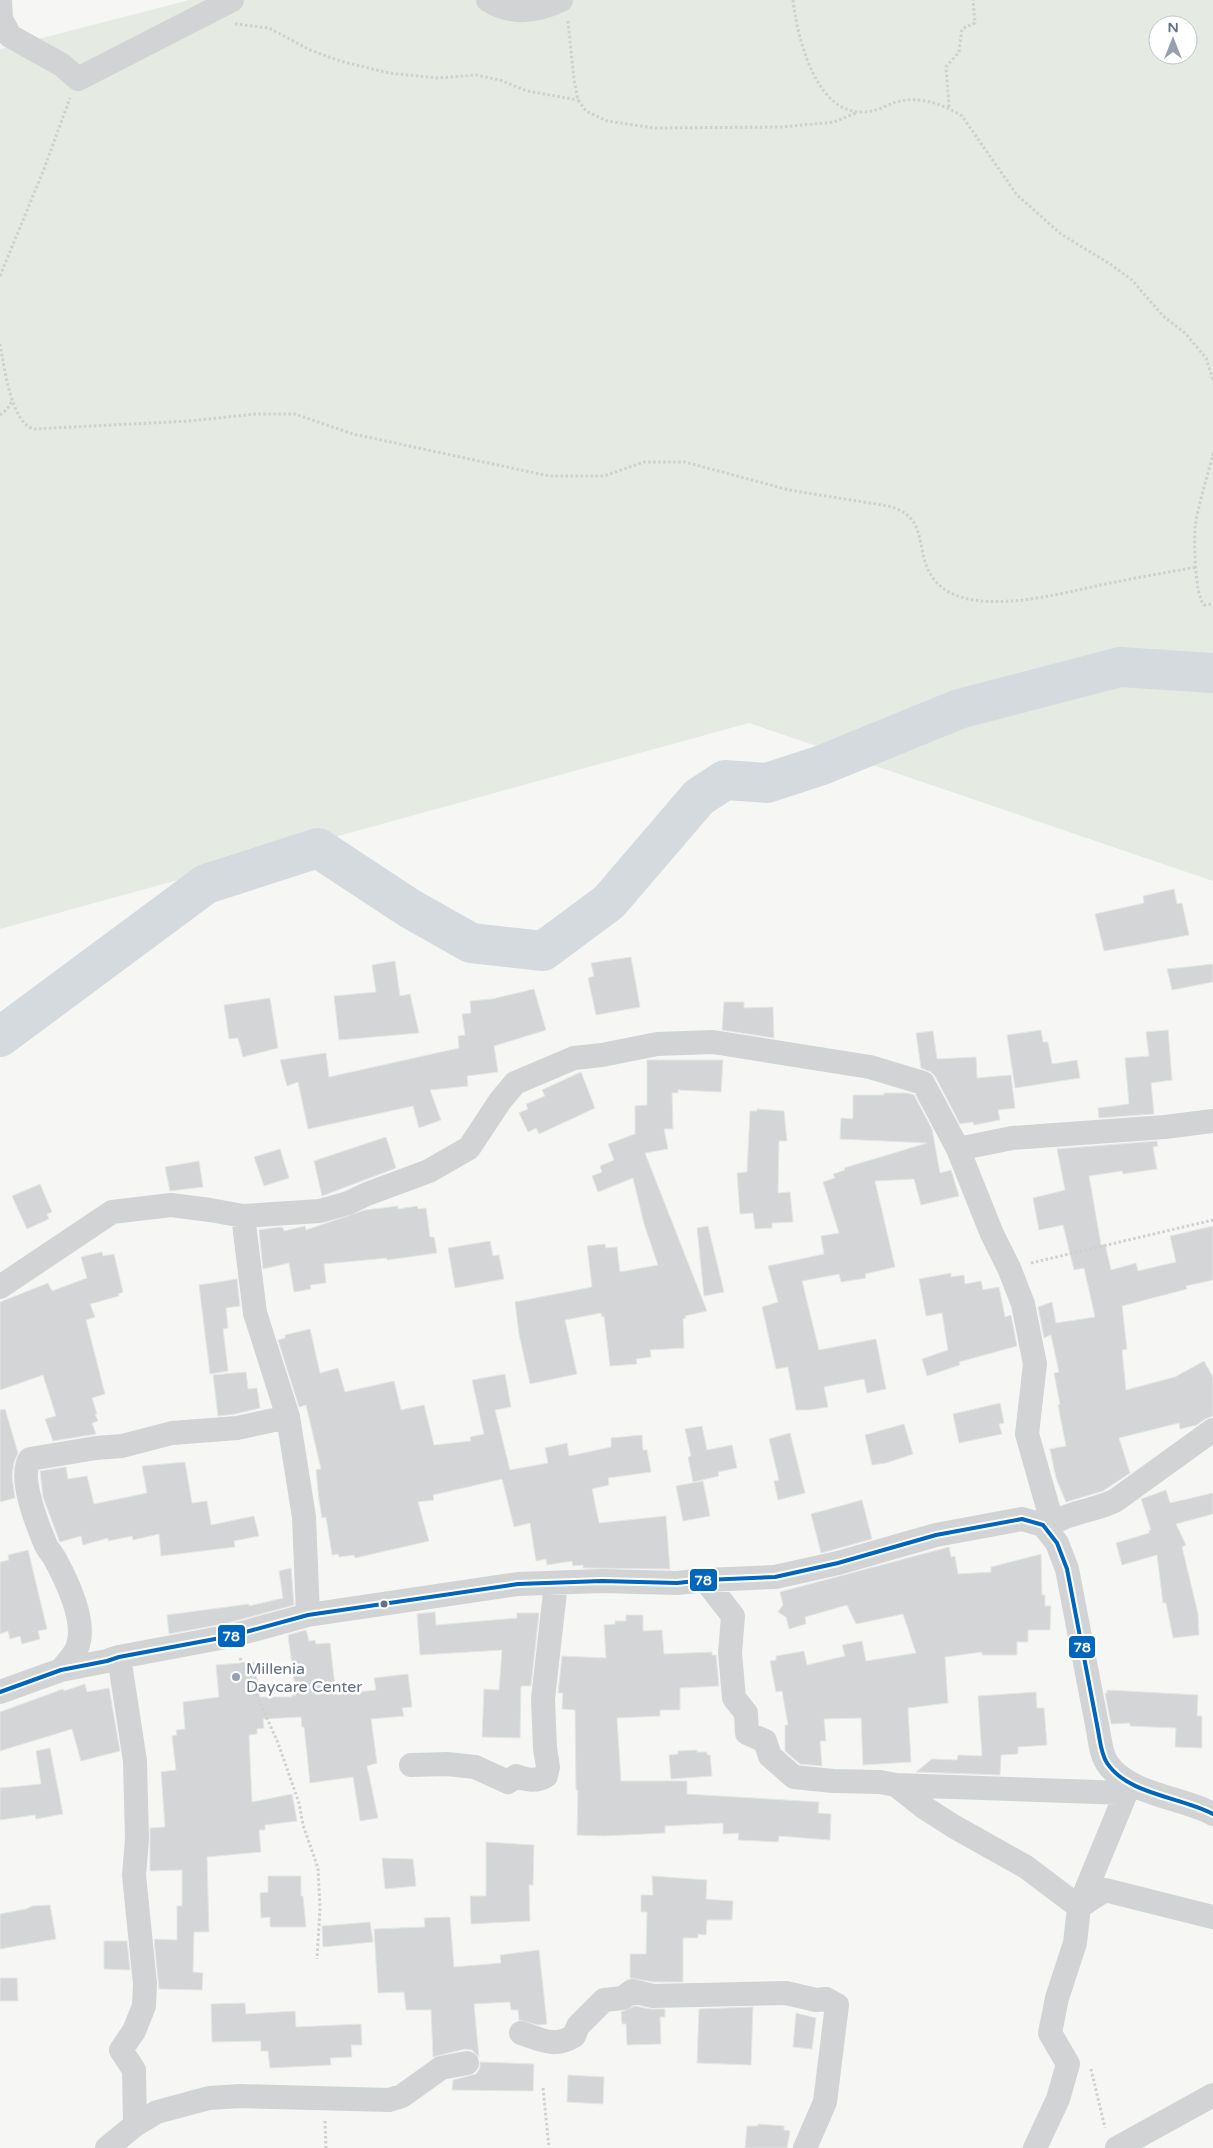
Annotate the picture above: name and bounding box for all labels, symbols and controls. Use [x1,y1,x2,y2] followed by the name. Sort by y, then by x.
[1148,15,1198,65] north arrow
[1167,19,1179,36] text: N
[689,1568,718,1592] line badge: 78
[694,1572,712,1589] text: 78
[379,1599,389,1609] unlabelled marker
[217,1624,246,1648] line badge: 78
[222,1628,240,1645] text: 78
[1068,1635,1096,1659] line badge: 78
[1073,1639,1091,1656] text: 78
[246,1659,363,1697] place label: Millenia Daycare Center
[230,1671,242,1683] marker: Millenia Daycare Center

